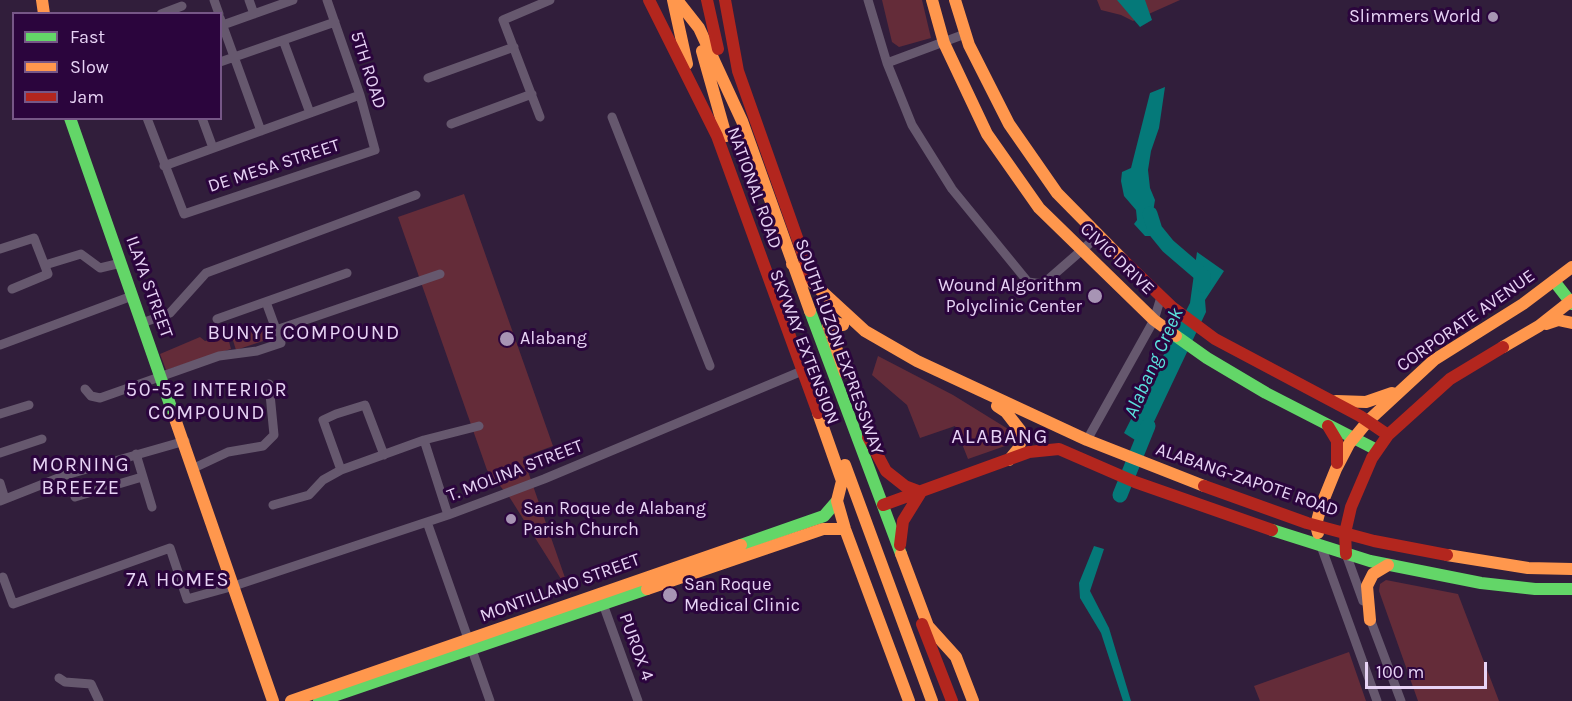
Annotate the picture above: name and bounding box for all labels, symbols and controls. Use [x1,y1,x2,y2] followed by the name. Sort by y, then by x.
[1349,6,1481,28] place label: Slimmers World
[1486,10,1500,24] marker: Slimmers World
[12,12,222,120] legend
[70,26,105,48] text: Fast
[345,28,391,112] street label: 5TH ROAD
[70,56,109,78] text: Slow
[70,86,104,108] text: Jam
[722,124,786,252] street label: NATIONAL ROAD
[205,135,343,197] street label: DE MESA STREET
[1075,218,1159,300] street label: CIVIC DRIVE
[121,233,177,341] street label: ILAYA STREET
[790,236,888,458] street label: SOUTH LUZON EXPRESSWAY
[1393,265,1539,377] street label: CORPORATE AVENUE
[764,266,844,428] street label: SKYWAY EXTENSION
[938,275,1082,318] place label: Wound Algorithm Polyclinic Center
[1086,287,1104,305] marker: Wound Algorithm Polyclinic Center
[1119,304,1189,422] water label: Alabang Creek
[207,321,401,345] district label: BUNYE COMPOUND
[520,328,587,350] place label: Alabang
[498,330,516,348] marker: Alabang
[126,378,288,425] district label: 50-52 INTERIOR COMPOUND
[951,424,1049,450] district label: ALABANG
[444,435,586,507] street label: T. MOLINA STREET
[1153,439,1341,521] street label: ALABANG-ZAPOTE ROAD
[32,453,130,500] district label: MORNING BREEZE
[523,498,706,540] place label: San Roque de Alabang Parish Church
[504,512,518,526] marker: San Roque de Alabang Parish Church
[477,549,643,627] street label: MONTILLANO STREET
[126,568,230,592] district label: 7A HOMES
[684,574,800,616] place label: San Roque Medical Clinic
[661,586,679,604] marker: San Roque Medical Clinic
[614,610,658,684] street label: PUROX 4
[1368,650,1490,688] scale bar
[1376,661,1424,683] text: 100 m

